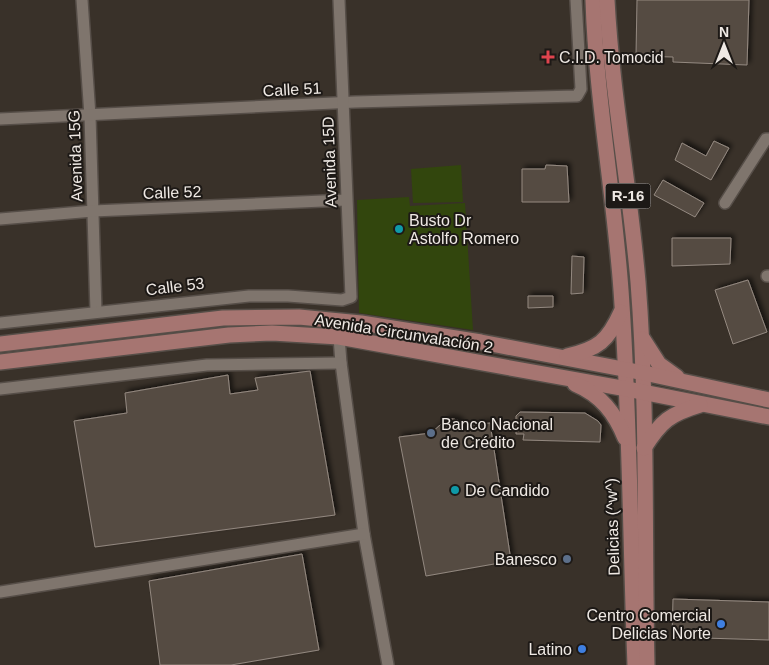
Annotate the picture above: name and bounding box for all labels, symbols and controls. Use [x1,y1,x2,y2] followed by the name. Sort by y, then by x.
[699,20,749,70] north arrow
[719,24,729,40] text: N
[559,49,664,66] place label: C.I.D. Tomocid
[541,50,555,64] marker: C.I.D. Tomocid
[262,79,322,100] street label: Calle 51
[65,110,86,202] street label: Avenida 15G
[319,116,340,208] street label: Avenida 15D
[142,183,202,202] street label: Calle 52
[606,184,650,208] road number: R-16
[409,212,519,247] place label: Busto Dr Astolfo Romero
[393,223,405,235] marker: Busto Dr Astolfo Romero
[145,274,205,299] street label: Calle 53
[314,311,494,356] street label: Avenida Circunvalación 2
[441,416,553,451] place label: Banco Nacional de Crédito
[425,427,437,439] marker: Banco Nacional de Crédito
[602,478,623,576] street label: Delicias (^w^)
[465,482,550,499] place label: De Candido
[449,484,461,496] marker: De Candido
[495,551,557,568] place label: Banesco
[561,553,573,565] marker: Banesco
[587,607,711,642] place label: Centro Comercial Delicias Norte
[715,618,727,630] marker: Centro Comercial Delicias Norte
[528,641,572,658] place label: Latino
[576,643,588,655] marker: Latino

